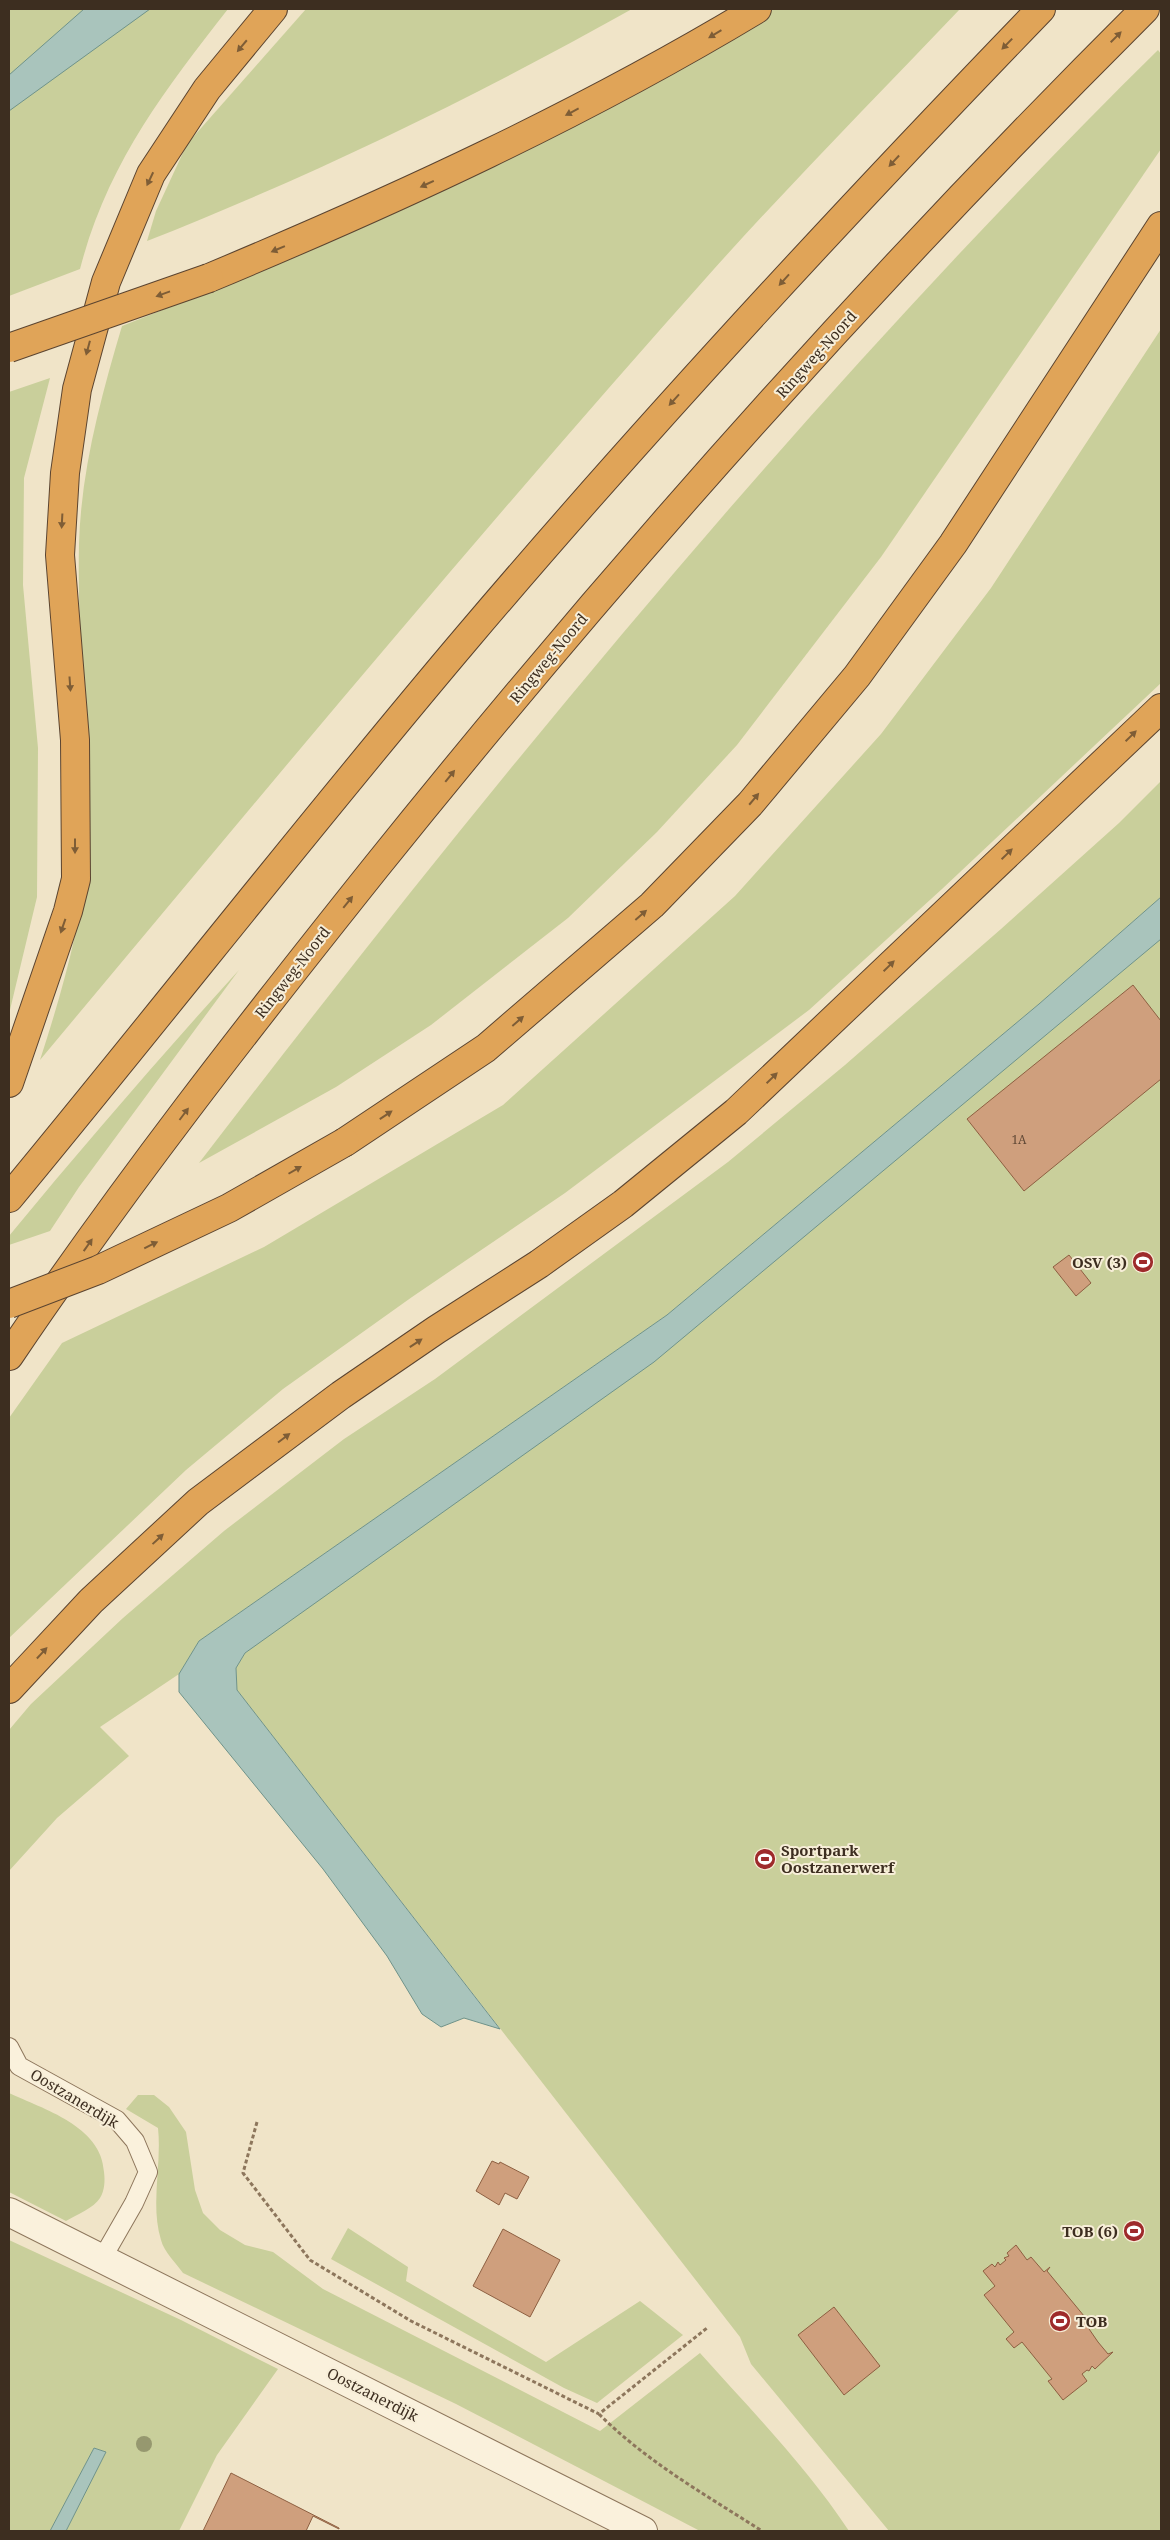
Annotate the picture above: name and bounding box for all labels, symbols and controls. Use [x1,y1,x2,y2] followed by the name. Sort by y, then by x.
[708,29,721,38] one-way arrow
[1110,32,1122,44] one-way arrow
[1001,38,1013,50] one-way arrow
[237,40,248,52] one-way arrow
[565,108,580,116] one-way arrow
[888,155,900,167] one-way arrow
[145,172,153,186] one-way arrow
[420,180,434,188] one-way arrow
[270,245,285,253] one-way arrow
[778,274,790,286] one-way arrow
[155,290,170,298] one-way arrow
[771,306,861,402] street label: Ringweg-Noord
[84,341,92,356] one-way arrow
[668,394,680,406] one-way arrow
[58,514,66,530] one-way arrow
[505,609,591,707] street label: Ringweg-Noord
[66,676,74,692] one-way arrow
[1125,730,1137,742] one-way arrow
[444,769,455,782] one-way arrow
[749,792,760,805] one-way arrow
[72,838,80,854] one-way arrow
[1001,848,1013,860] one-way arrow
[342,896,353,909] one-way arrow
[634,909,647,920] one-way arrow
[59,919,66,934] one-way arrow
[250,922,334,1022] street label: Ringweg-Noord
[883,961,895,973] one-way arrow
[511,1015,523,1027] one-way arrow
[765,1073,777,1085] one-way arrow
[179,1107,189,1121] one-way arrow
[379,1110,392,1120] one-way arrow
[1011,1131,1027,1148] house number: 1A
[288,1166,302,1175] one-way arrow
[83,1238,93,1252] one-way arrow
[144,1241,158,1249] one-way arrow
[1131,1250,1155,1274] sports icon: OSV (3)
[1072,1252,1127,1272] place label: OSV (3)
[410,1338,423,1348] one-way arrow
[277,1432,290,1443] one-way arrow
[151,1533,163,1545] one-way arrow
[36,1648,48,1660] one-way arrow
[781,1840,896,1877] place label: Sportpark Oostzanerwerf
[753,1847,777,1871] sports icon: Sportpark Oostzanerwerf
[27,2064,123,2132] street label: Oostzanerdijk
[1122,2219,1146,2243] sports icon: TOB (6)
[1062,2221,1118,2241] place label: TOB (6)
[1048,2309,1072,2333] sports icon: TOB
[1076,2311,1107,2331] place label: TOB
[324,2362,422,2426] street label: Oostzanerdijk

